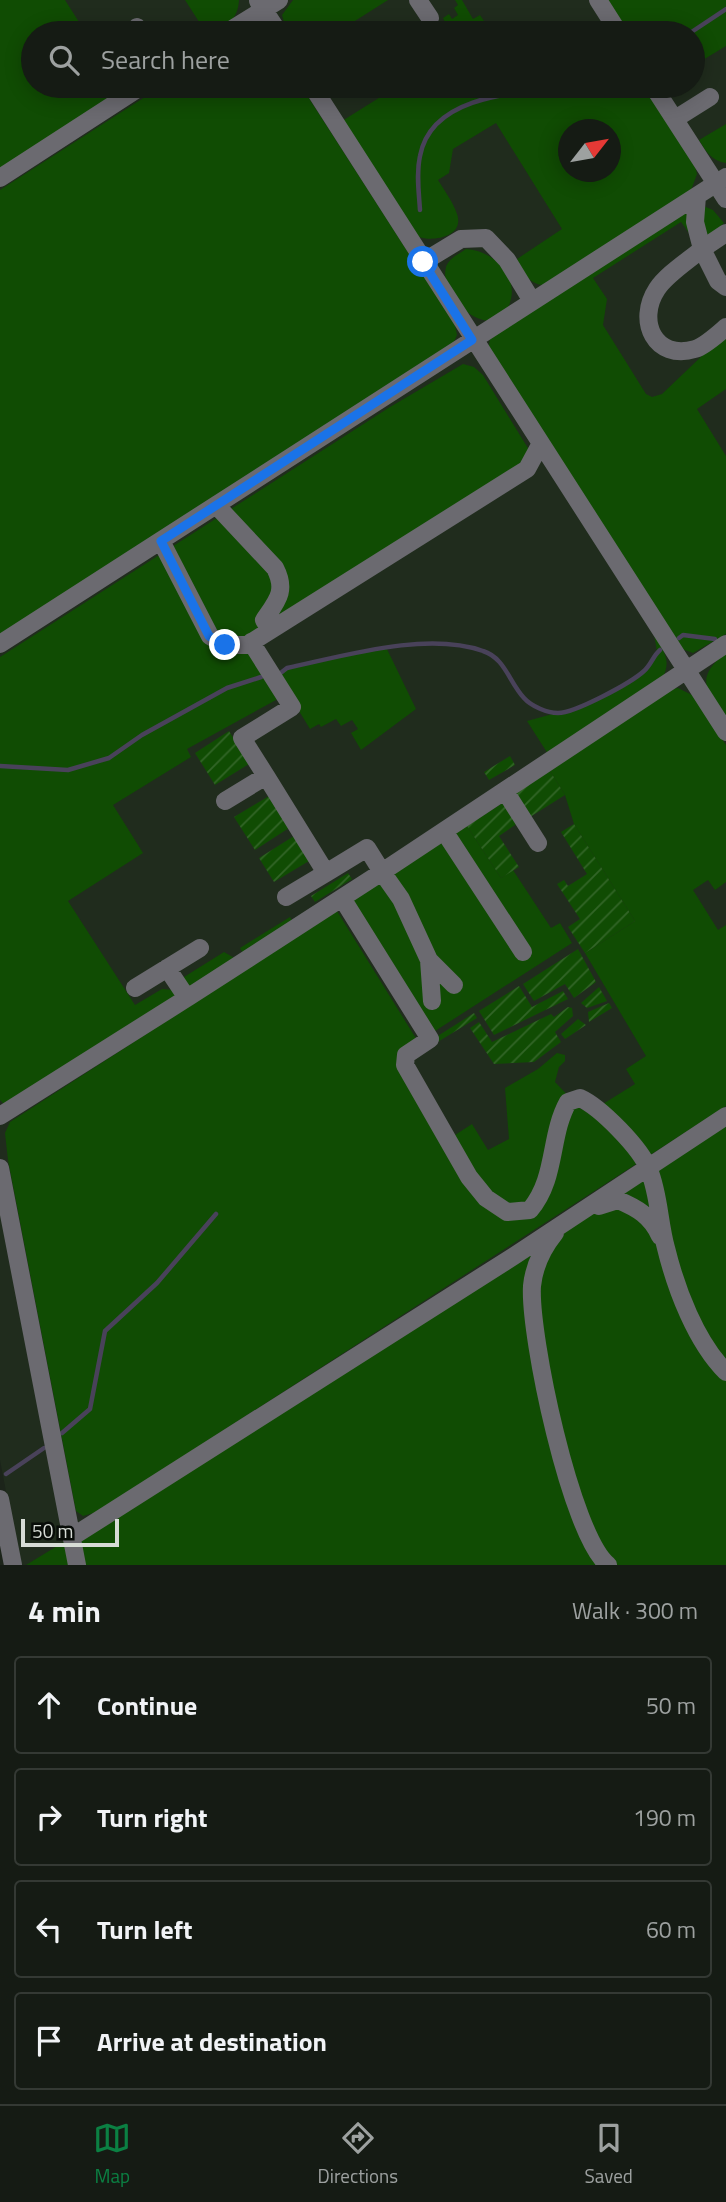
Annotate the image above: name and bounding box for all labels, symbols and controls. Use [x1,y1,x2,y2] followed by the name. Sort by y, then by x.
[21,21,705,98] search box
[101,40,230,79] text: Search here
[45,41,83,79] icon: search
[558,119,621,182] north arrow
[407,246,438,277] route start
[209,629,240,660] route end
[21,1516,119,1548] scale bar
[32,1516,73,1545] text: 50 m
[28,1588,101,1634] text: 4 min
[572,1593,698,1628] text: Walk · 300 m
[30,1686,68,1724] icon: ahead
[97,1686,197,1725] text: Continue
[646,1688,696,1723] text: 50 m
[30,1798,68,1836] icon: right
[97,1798,208,1837] text: Turn right
[633,1800,696,1835] text: 190 m
[30,1910,68,1948] icon: left
[97,1910,192,1949] text: Turn left
[646,1912,696,1947] text: 60 m
[30,2022,68,2060] icon: arrive
[97,2022,327,2061] text: Arrive at destination
[93,2119,131,2190] tab: Map
[318,2119,398,2190] tab: Directions
[584,2119,633,2190] tab: Saved

